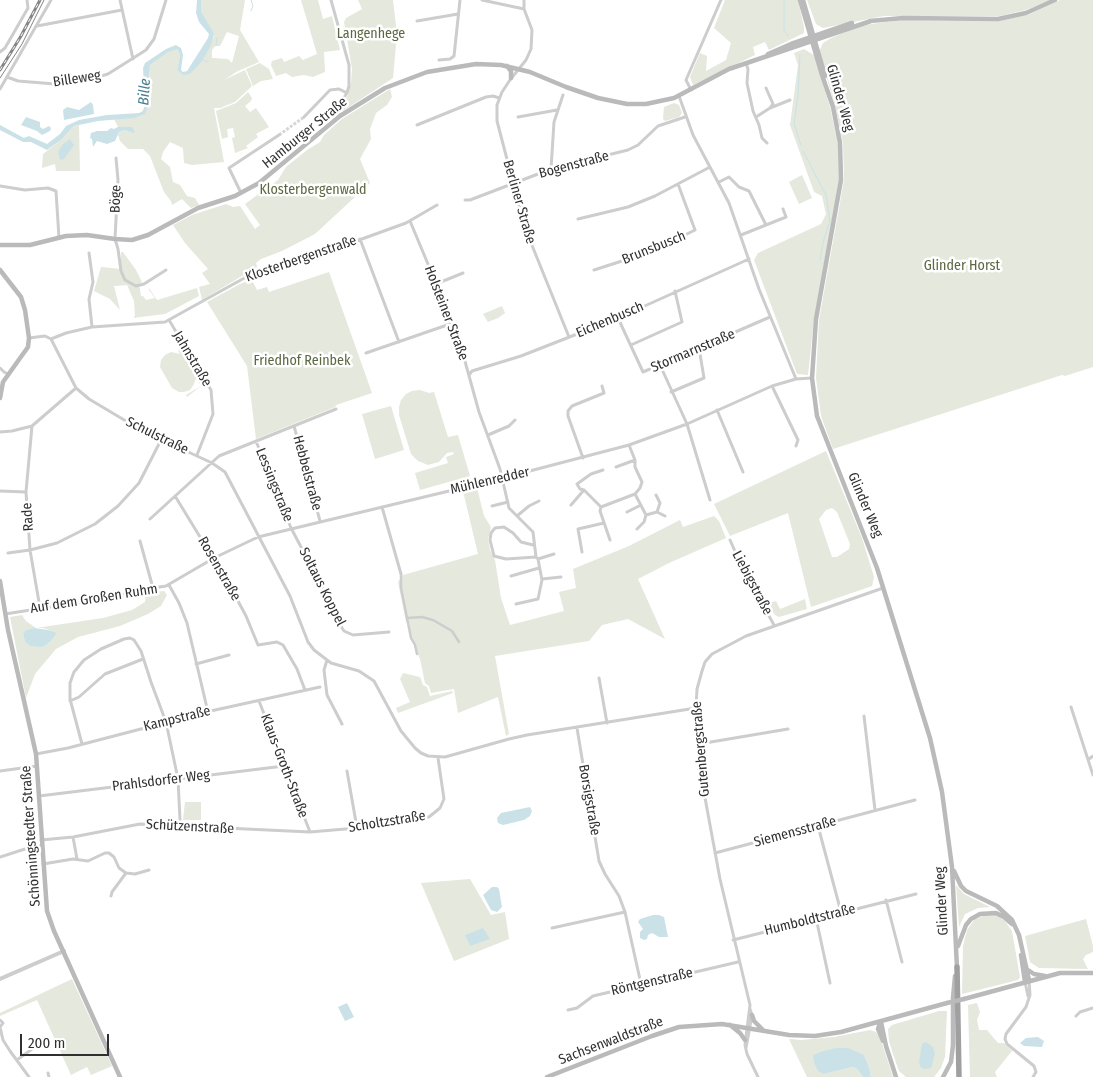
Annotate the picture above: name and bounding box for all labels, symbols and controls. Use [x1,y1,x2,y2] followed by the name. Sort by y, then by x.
[337,26,405,42] park label: Langenhege
[822,62,858,134] street label: Glinder Weg
[52,67,102,91] street label: Billeweg
[135,78,155,106] water label: Bille
[259,94,351,172] street label: Hamburger Straße
[537,148,611,182] street label: Bogenstraße
[499,158,539,246] street label: Berliner Straße
[259,182,367,198] park label: Klosterbergenwald
[107,185,125,213] street label: Böge
[620,228,688,268] street label: Brunsbusch
[243,232,359,286] street label: Klosterbergenstraße
[924,258,1000,274] park label: Glinder Horst
[420,263,472,363] street label: Holsteiner Straße
[574,298,646,342] street label: Eichenbusch
[648,326,738,376] street label: Stormarnstraße
[169,328,215,390] street label: Jahnstraße
[254,353,350,369] park label: Friedhof Reinbek
[123,414,191,458] street label: Schulstraße
[289,434,325,512] street label: Hebbelstraße
[252,446,296,524] street label: Lessingstraße
[449,464,531,498] street label: Mühlenredder
[844,470,886,540] street label: Glinder Weg
[19,502,37,532] street label: Rade
[194,534,244,604] street label: Rosenstraße
[295,545,349,629] street label: Soltaus Koppel
[728,548,776,618] street label: Liebigstraße
[29,581,159,617] street label: Auf dem Großen Ruhm
[688,701,714,797] street label: Gutenbergstraße
[142,703,212,735] street label: Kampstraße
[256,712,312,820] street label: Klaus-Groth-Straße
[574,763,604,837] street label: Borsigstraße
[18,765,44,907] street label: Schönningstedter Straße
[111,767,211,795] street label: Prahlsdorfer Weg
[347,808,427,836] street label: Scholtzstraße
[752,813,838,851] street label: Siemensstraße
[146,816,234,838] street label: Schützenstraße
[932,866,952,936] street label: Glinder Weg
[763,901,857,939] street label: Humboldtstraße
[609,964,695,1000] street label: Röntgenstraße
[556,1013,666,1069] street label: Sachsenwaldstraße
[22,1024,111,1056] scale bar
[28,1034,65,1052] text: 200 m

